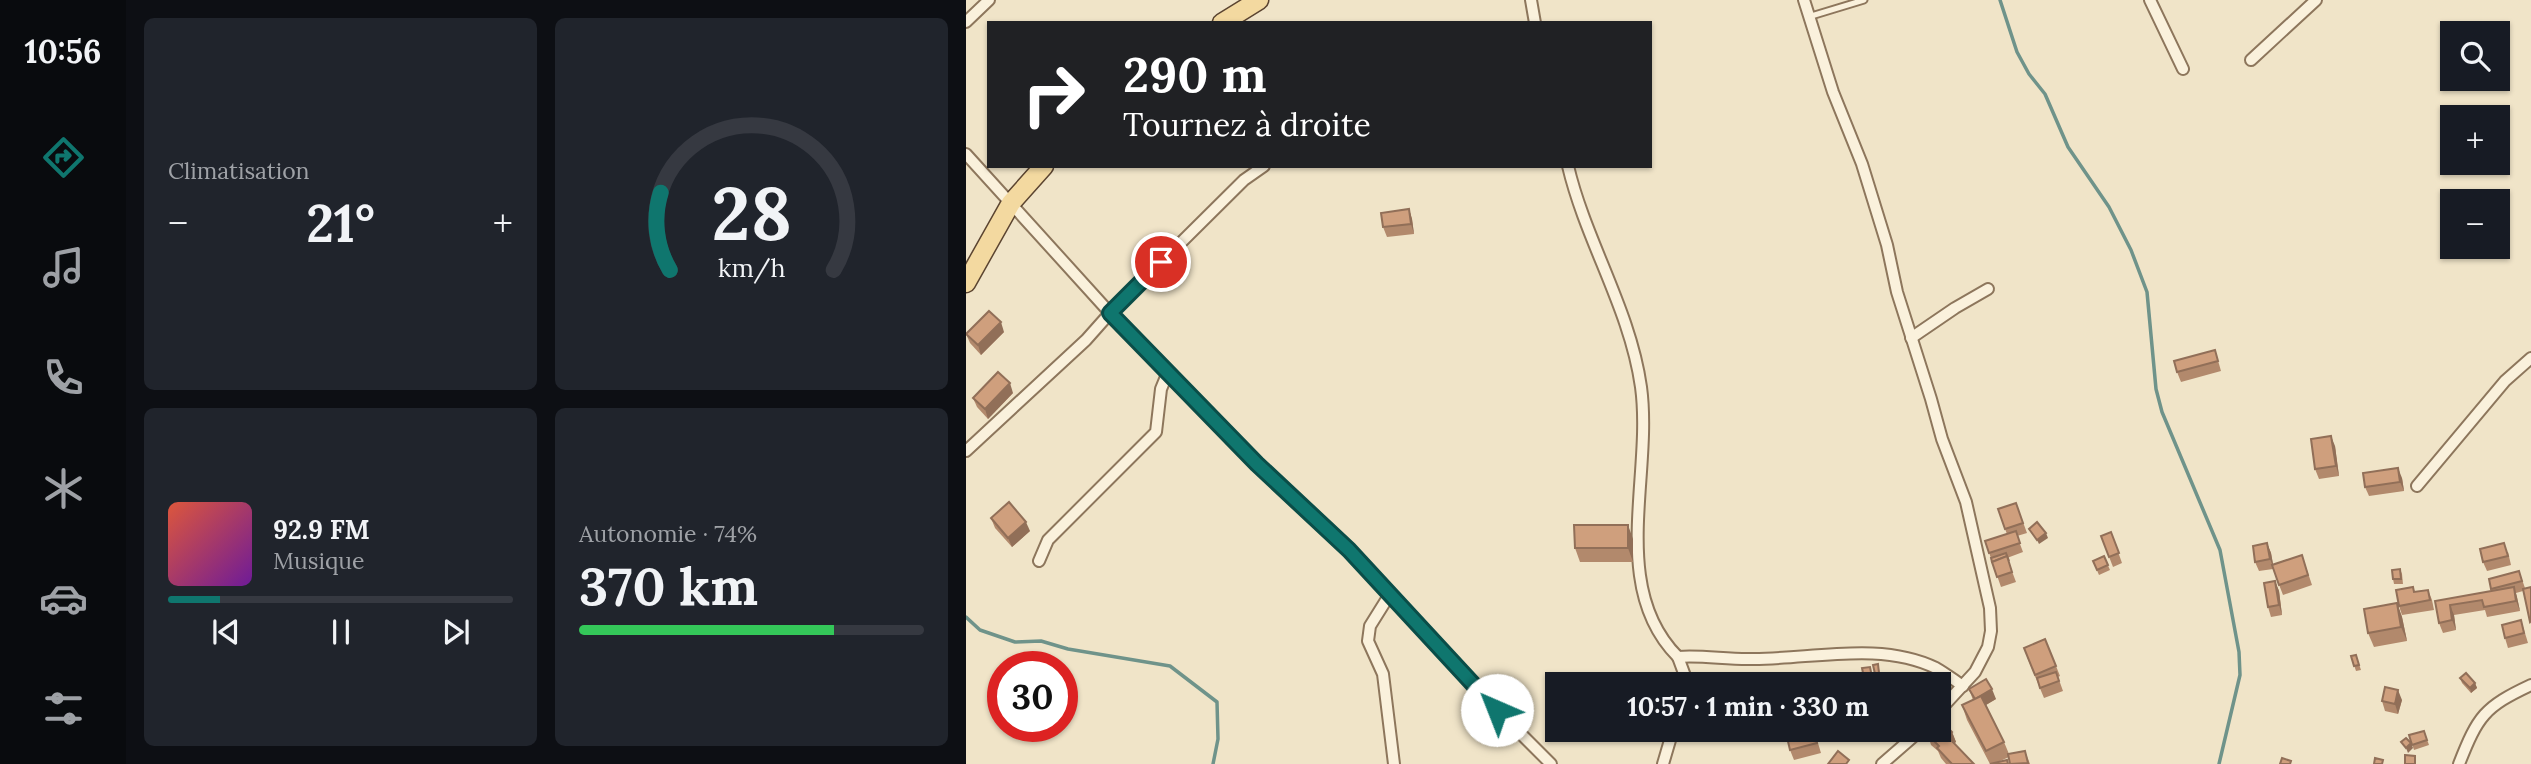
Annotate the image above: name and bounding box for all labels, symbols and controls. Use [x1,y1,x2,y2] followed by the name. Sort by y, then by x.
[2440,21,2510,259] map controls
[2440,21,2510,91] button: search
[24,31,102,72] text: 10:56
[1123,43,1266,105] text: 290 m
[1008,49,1099,140] icon: right
[1123,104,1371,145] text: Tournez à droite
[2440,105,2510,175] button: +
[39,133,88,182] icon: directions
[168,156,310,185] text: Climatisation
[711,167,792,260] text: 28
[2440,189,2510,259] button: −
[306,190,375,256] text: 21°
[168,199,188,247] text: −
[493,199,513,247] text: +
[1131,232,1191,292] pin
[39,243,88,292] icon: music
[1142,243,1180,281] icon: arrive
[718,252,785,284] text: km/h
[39,353,88,402] icon: phone
[39,464,88,513] icon: climate
[273,513,370,546] text: 92.9 FM
[579,519,757,548] text: Autonomie · 74%
[273,546,364,575] text: Musique
[579,553,758,619] text: 370 km
[39,574,88,623] icon: car
[207,613,245,651] icon: previous
[322,613,360,651] icon: pause
[437,613,475,651] icon: next
[987,651,1078,742] speed limit sign: 30
[1460,673,1534,747] position arrow
[39,684,88,733] icon: filters
[1627,690,1869,723] text: 10:57 · 1 min · 330 m

